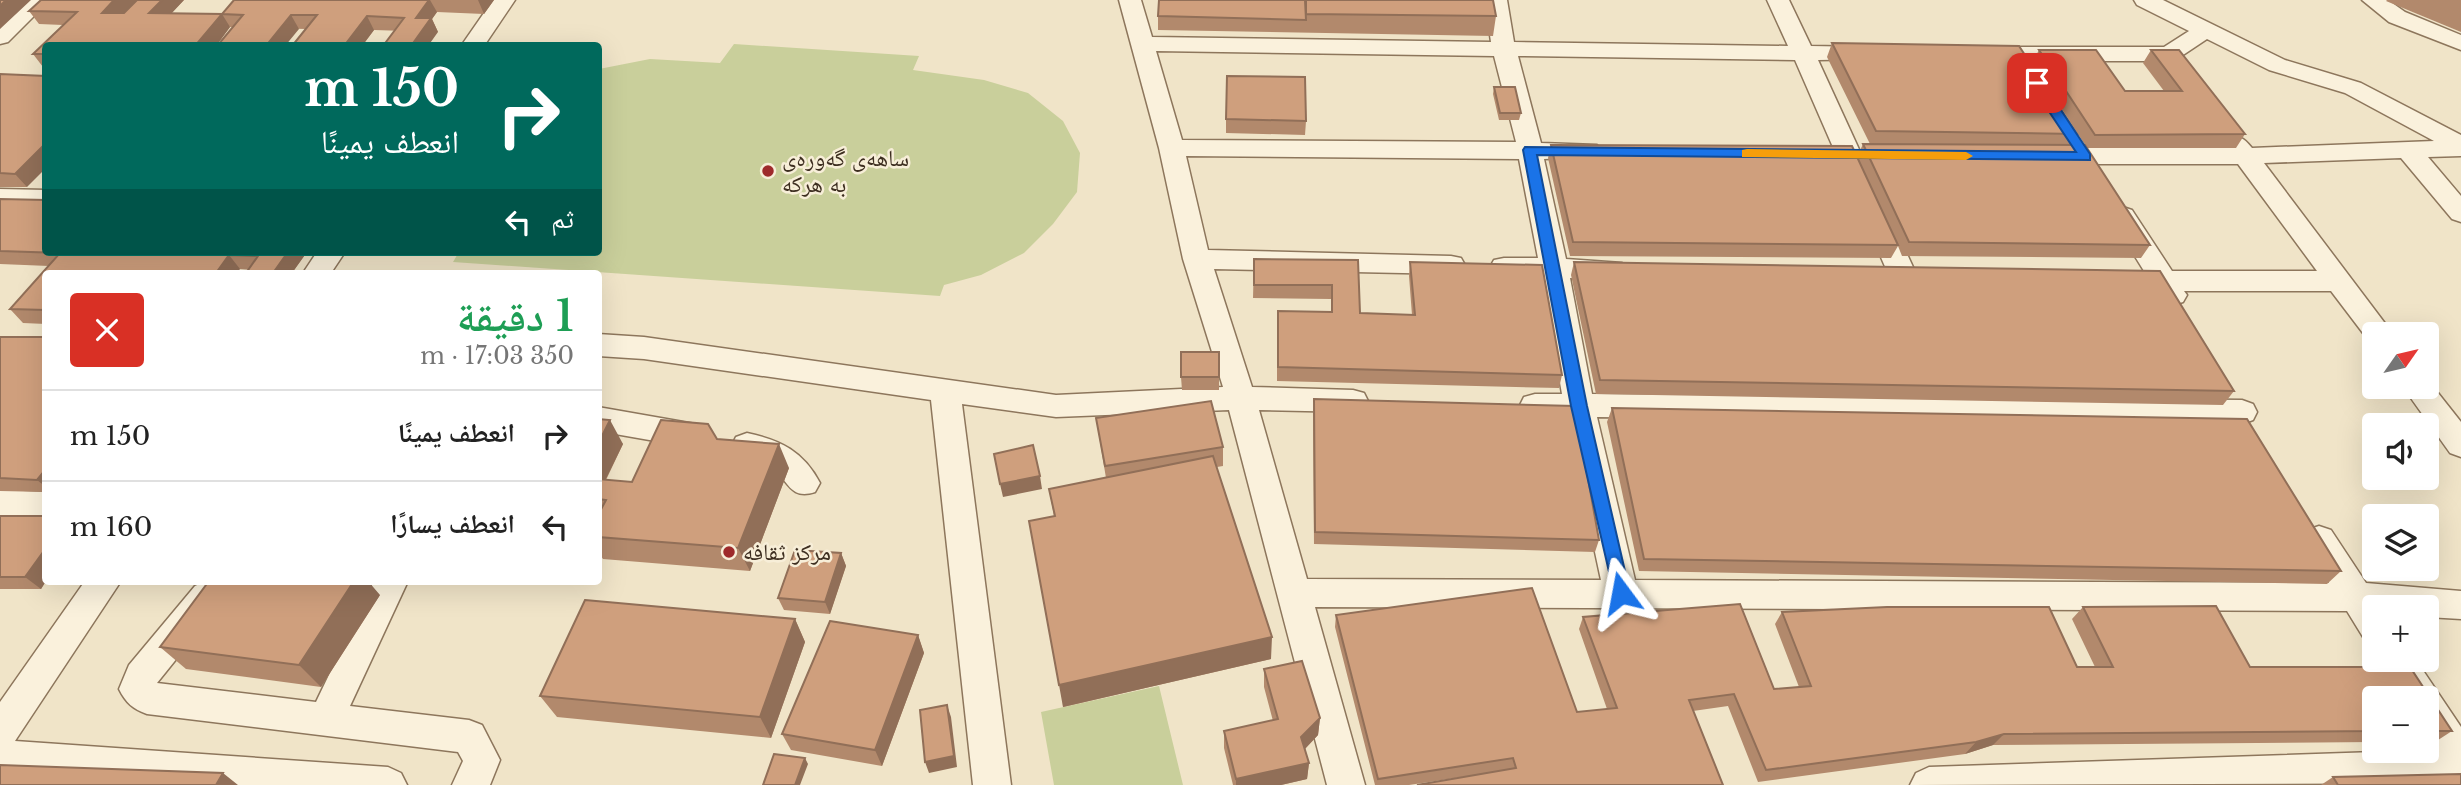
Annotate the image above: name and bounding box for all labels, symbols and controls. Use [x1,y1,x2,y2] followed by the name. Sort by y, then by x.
[2007,53,2067,113] pin
[304,58,459,119] text: 150 m
[2018,64,2056,102] icon: arrive
[483,70,574,161] icon: right
[321,122,459,162] text: انعطف يمينًا
[782,144,909,198] place label: ساهه‌ی گه‌وره‌ی به هركه‌
[760,163,776,179] marker: ساهه‌ی گه‌وره‌ی به هركه‌
[499,203,537,241] icon: left
[551,203,574,235] text: ثم
[457,290,574,342] text: 1 دقيقة
[70,293,144,367] button: close
[2362,322,2440,399] north arrow
[2362,322,2439,763] map controls
[420,342,574,370] text: 350 m · 17:03
[2362,413,2439,490] button: sound
[398,417,515,449] text: انعطف يمينًا
[536,417,574,455] icon: right
[70,420,150,452] text: 150 m
[2362,504,2439,581] button: layers
[390,508,515,540] text: انعطف يسارًا
[536,508,574,546] icon: left
[70,511,152,543] text: 160 m
[743,538,831,566] place label: مرکز ثقافە
[721,544,737,560] marker: مرکز ثقافە
[1584,556,1658,630] position arrow
[2362,595,2439,672] button: +
[2362,686,2439,763] button: −

